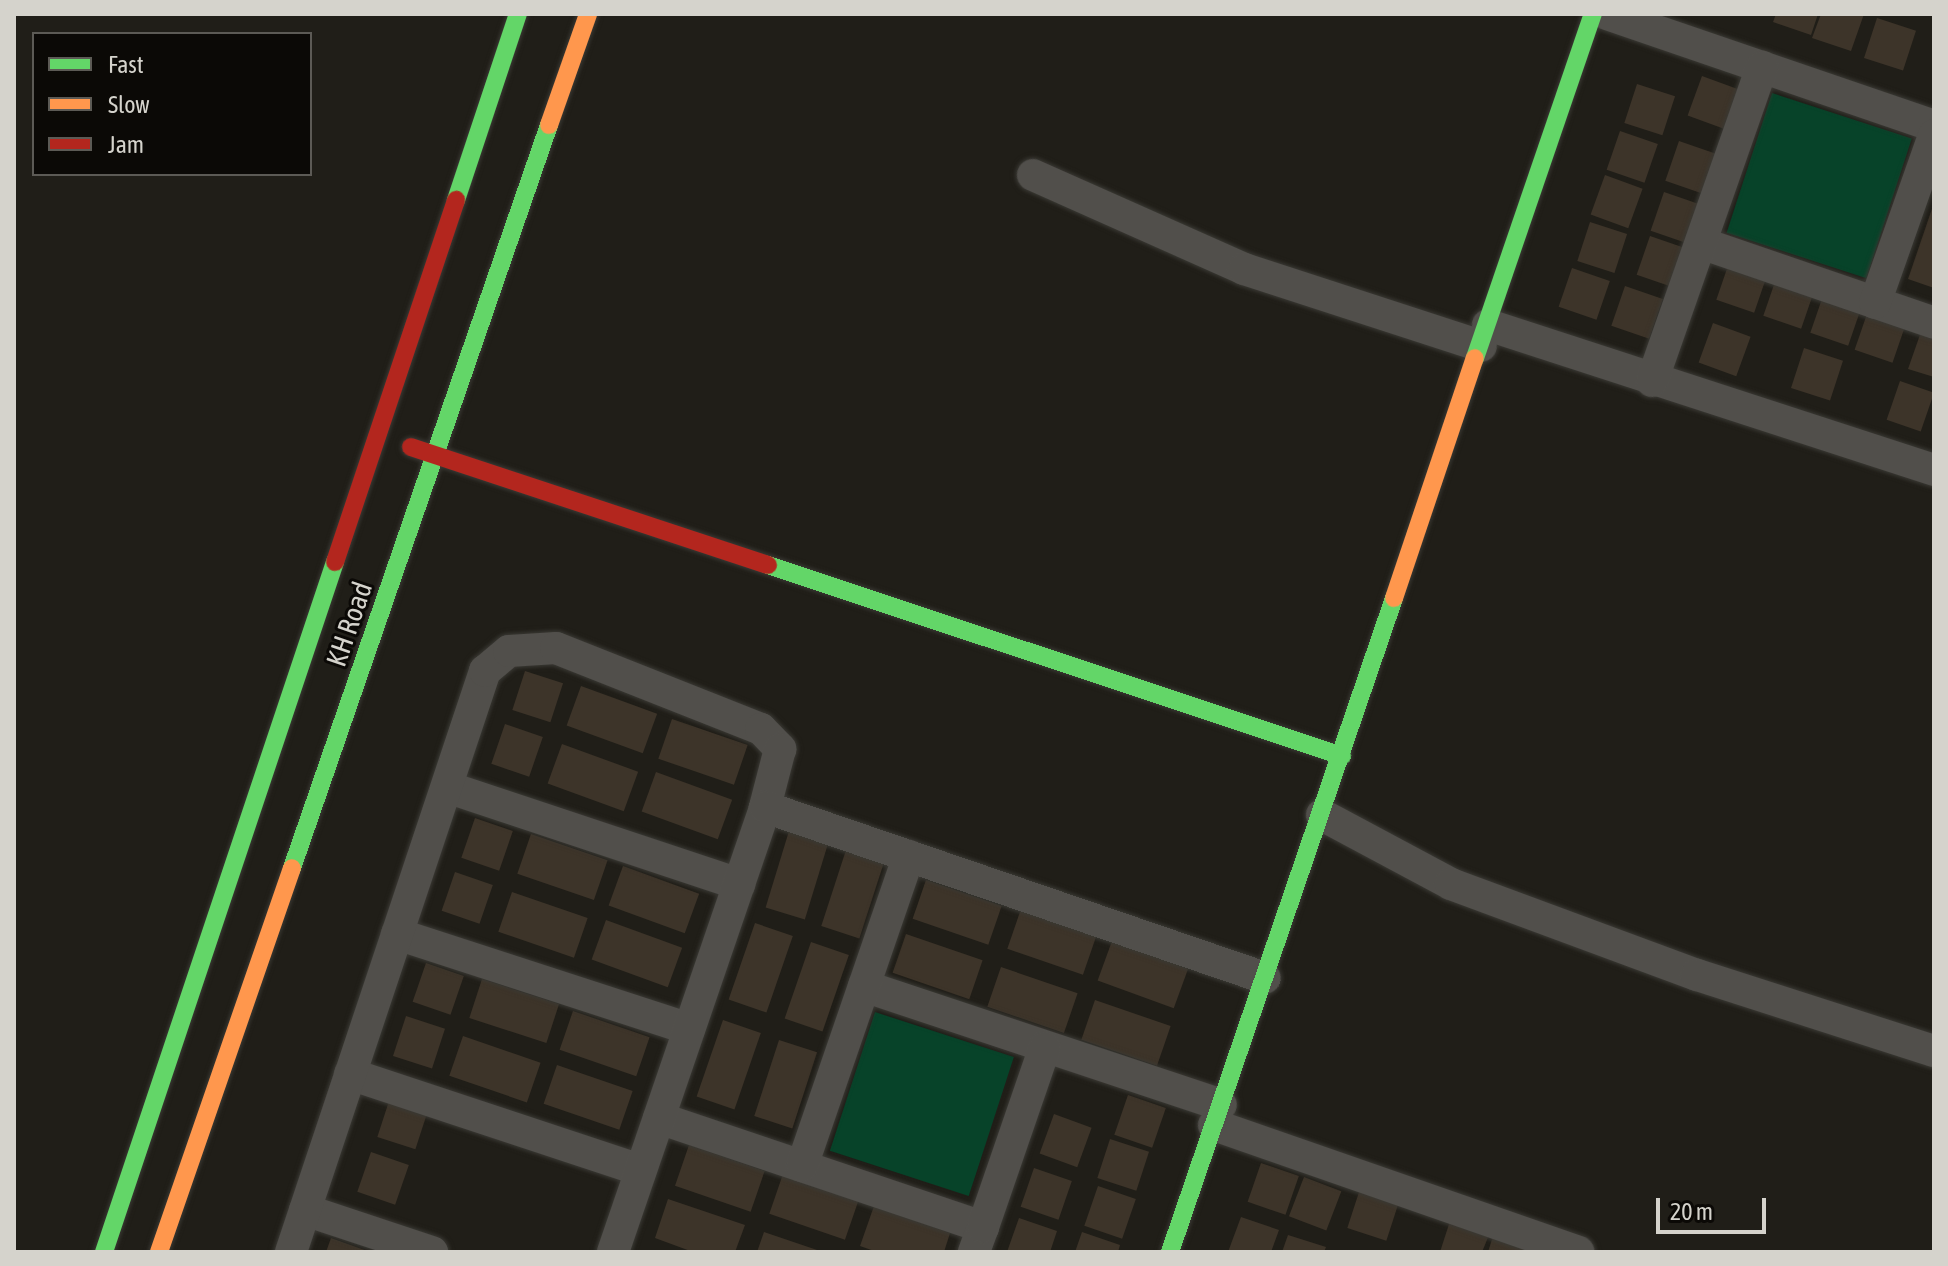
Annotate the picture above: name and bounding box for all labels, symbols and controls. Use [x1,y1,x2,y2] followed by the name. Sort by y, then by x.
[32,32,312,176] legend
[108,51,144,78] text: Fast
[108,91,150,118] text: Slow
[108,131,144,158] text: Jam
[319,577,379,671] street label: KH Road
[1660,1182,1770,1232] scale bar
[1670,1198,1713,1225] text: 20 m

